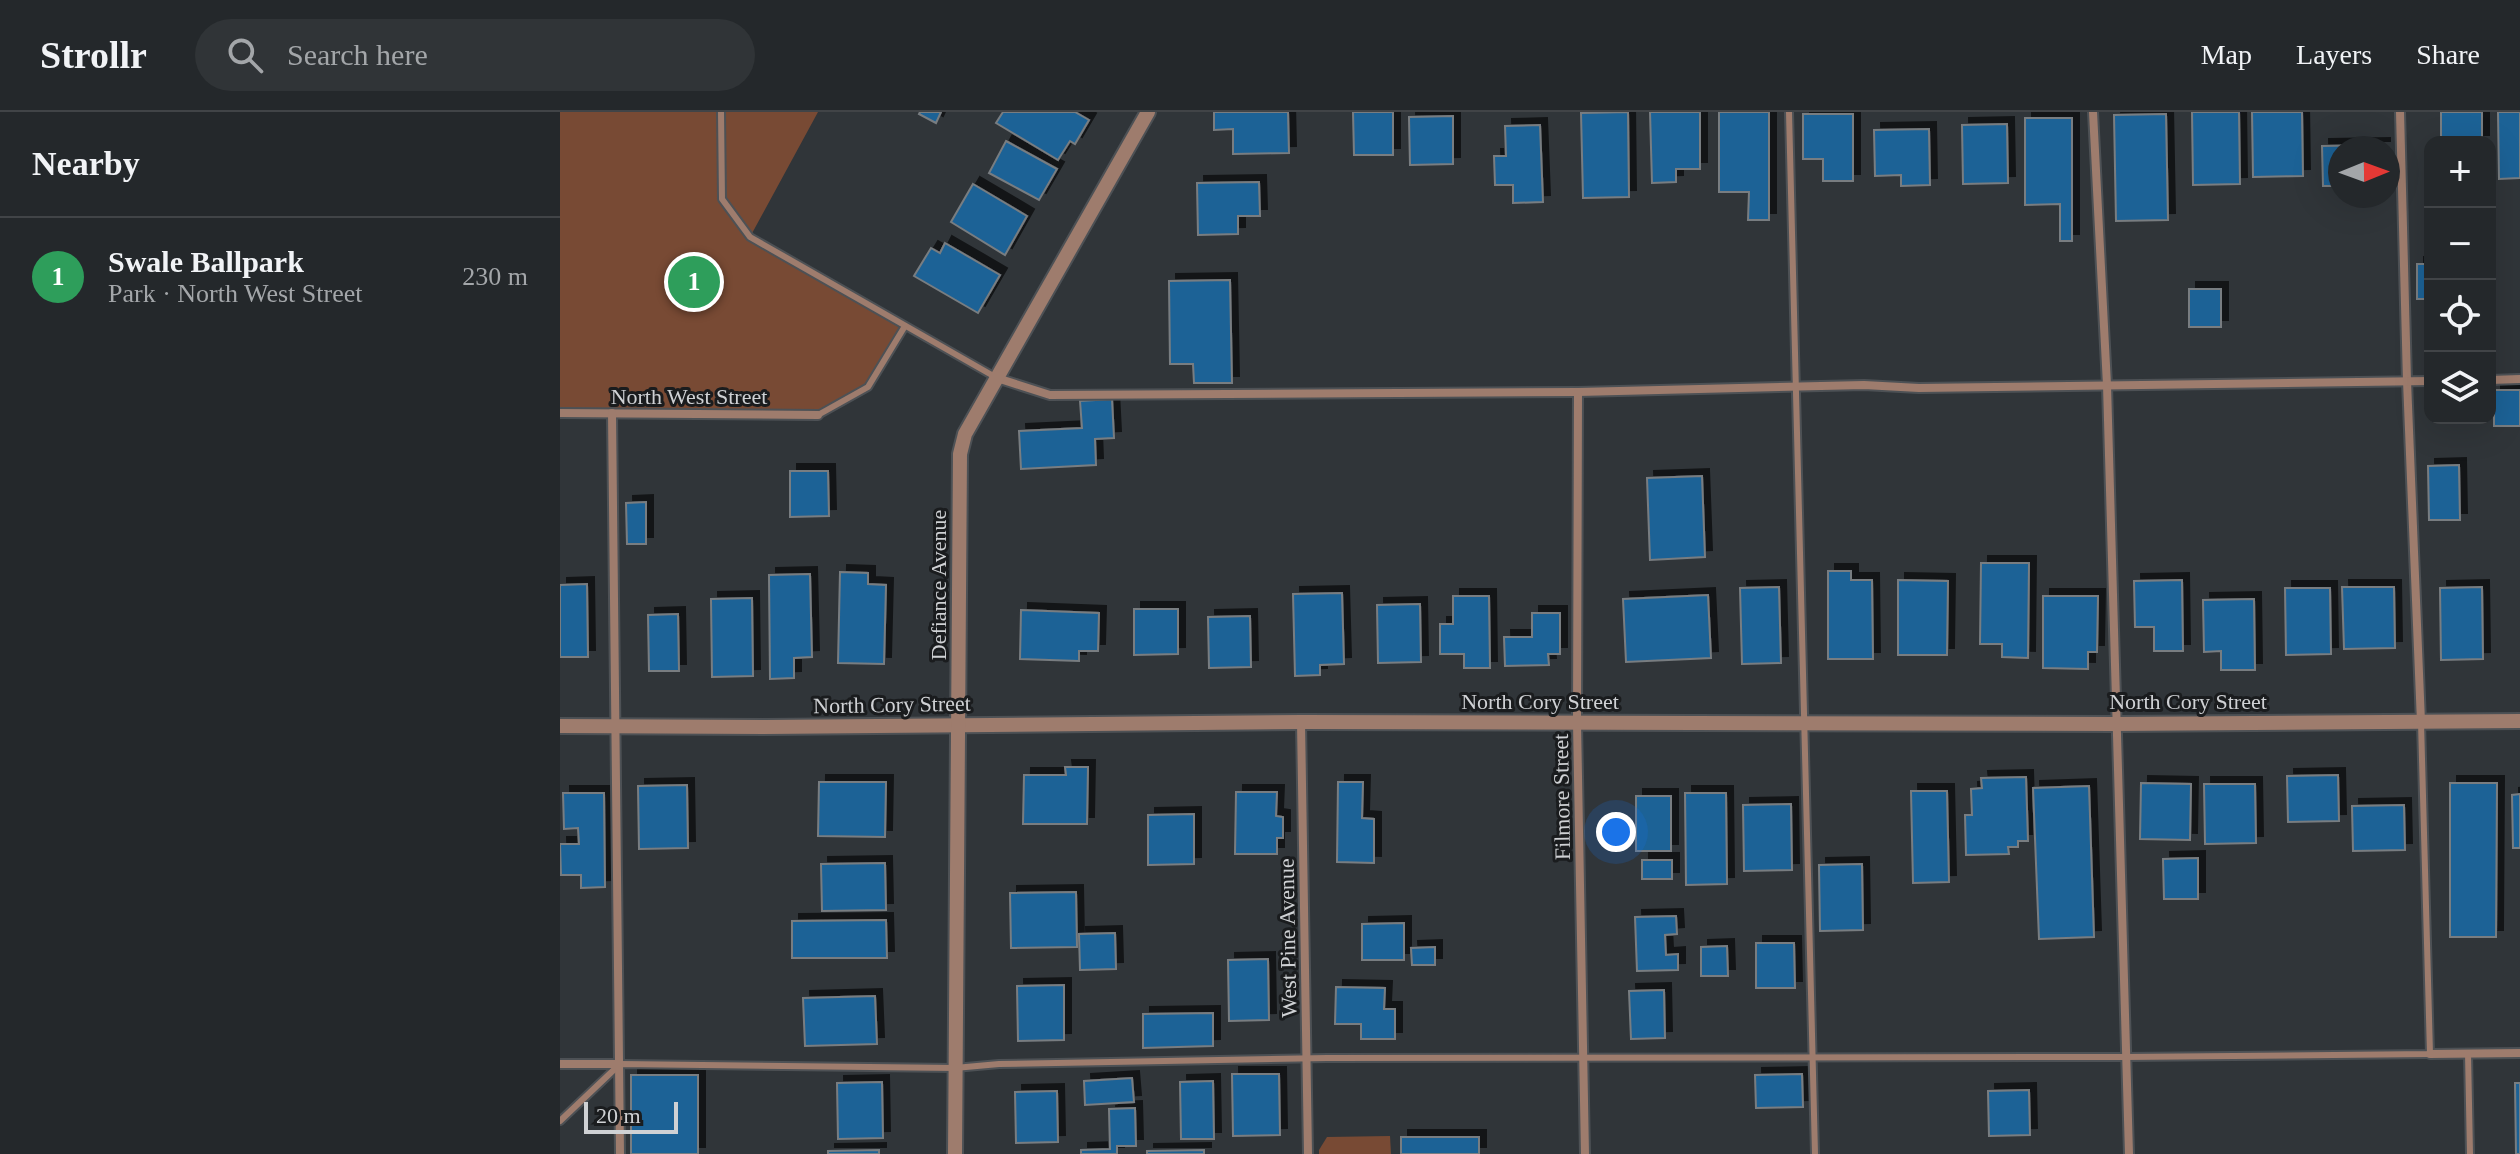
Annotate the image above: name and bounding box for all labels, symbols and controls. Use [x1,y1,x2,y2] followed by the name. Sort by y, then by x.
[195,19,755,91] search box
[223,33,267,77] icon: search
[40,34,147,76] text: Strollr
[287,38,428,71] text: Search here
[2201,39,2252,70] text: Map
[2296,39,2372,70] text: Layers
[2416,39,2480,70] text: Share
[2328,136,2400,208] north arrow
[2424,136,2496,424] map controls
[2424,136,2496,208] button: +
[32,145,140,182] text: Nearby
[2424,208,2496,280] button: −
[108,245,304,278] text: Swale Ballpark
[668,252,720,312] pin: 1
[52,262,65,291] text: 1
[462,262,528,291] text: 230 m
[108,279,363,308] text: Park · North West Street
[2424,280,2496,352] button: locate
[2424,352,2496,424] button: layers
[611,384,767,409] street label: North West Street
[926,510,951,660] street label: Defiance Avenue
[1461,689,1619,714] street label: North Cory Street
[2109,689,2267,714] street label: North Cory Street
[813,691,971,718] street label: North Cory Street
[1548,734,1575,860] street label: Filmore Street
[1596,812,1636,852] your location
[1274,858,1301,1018] street label: West Pine Avenue
[584,1098,678,1134] scale bar
[596,1103,641,1128] text: 20 m

